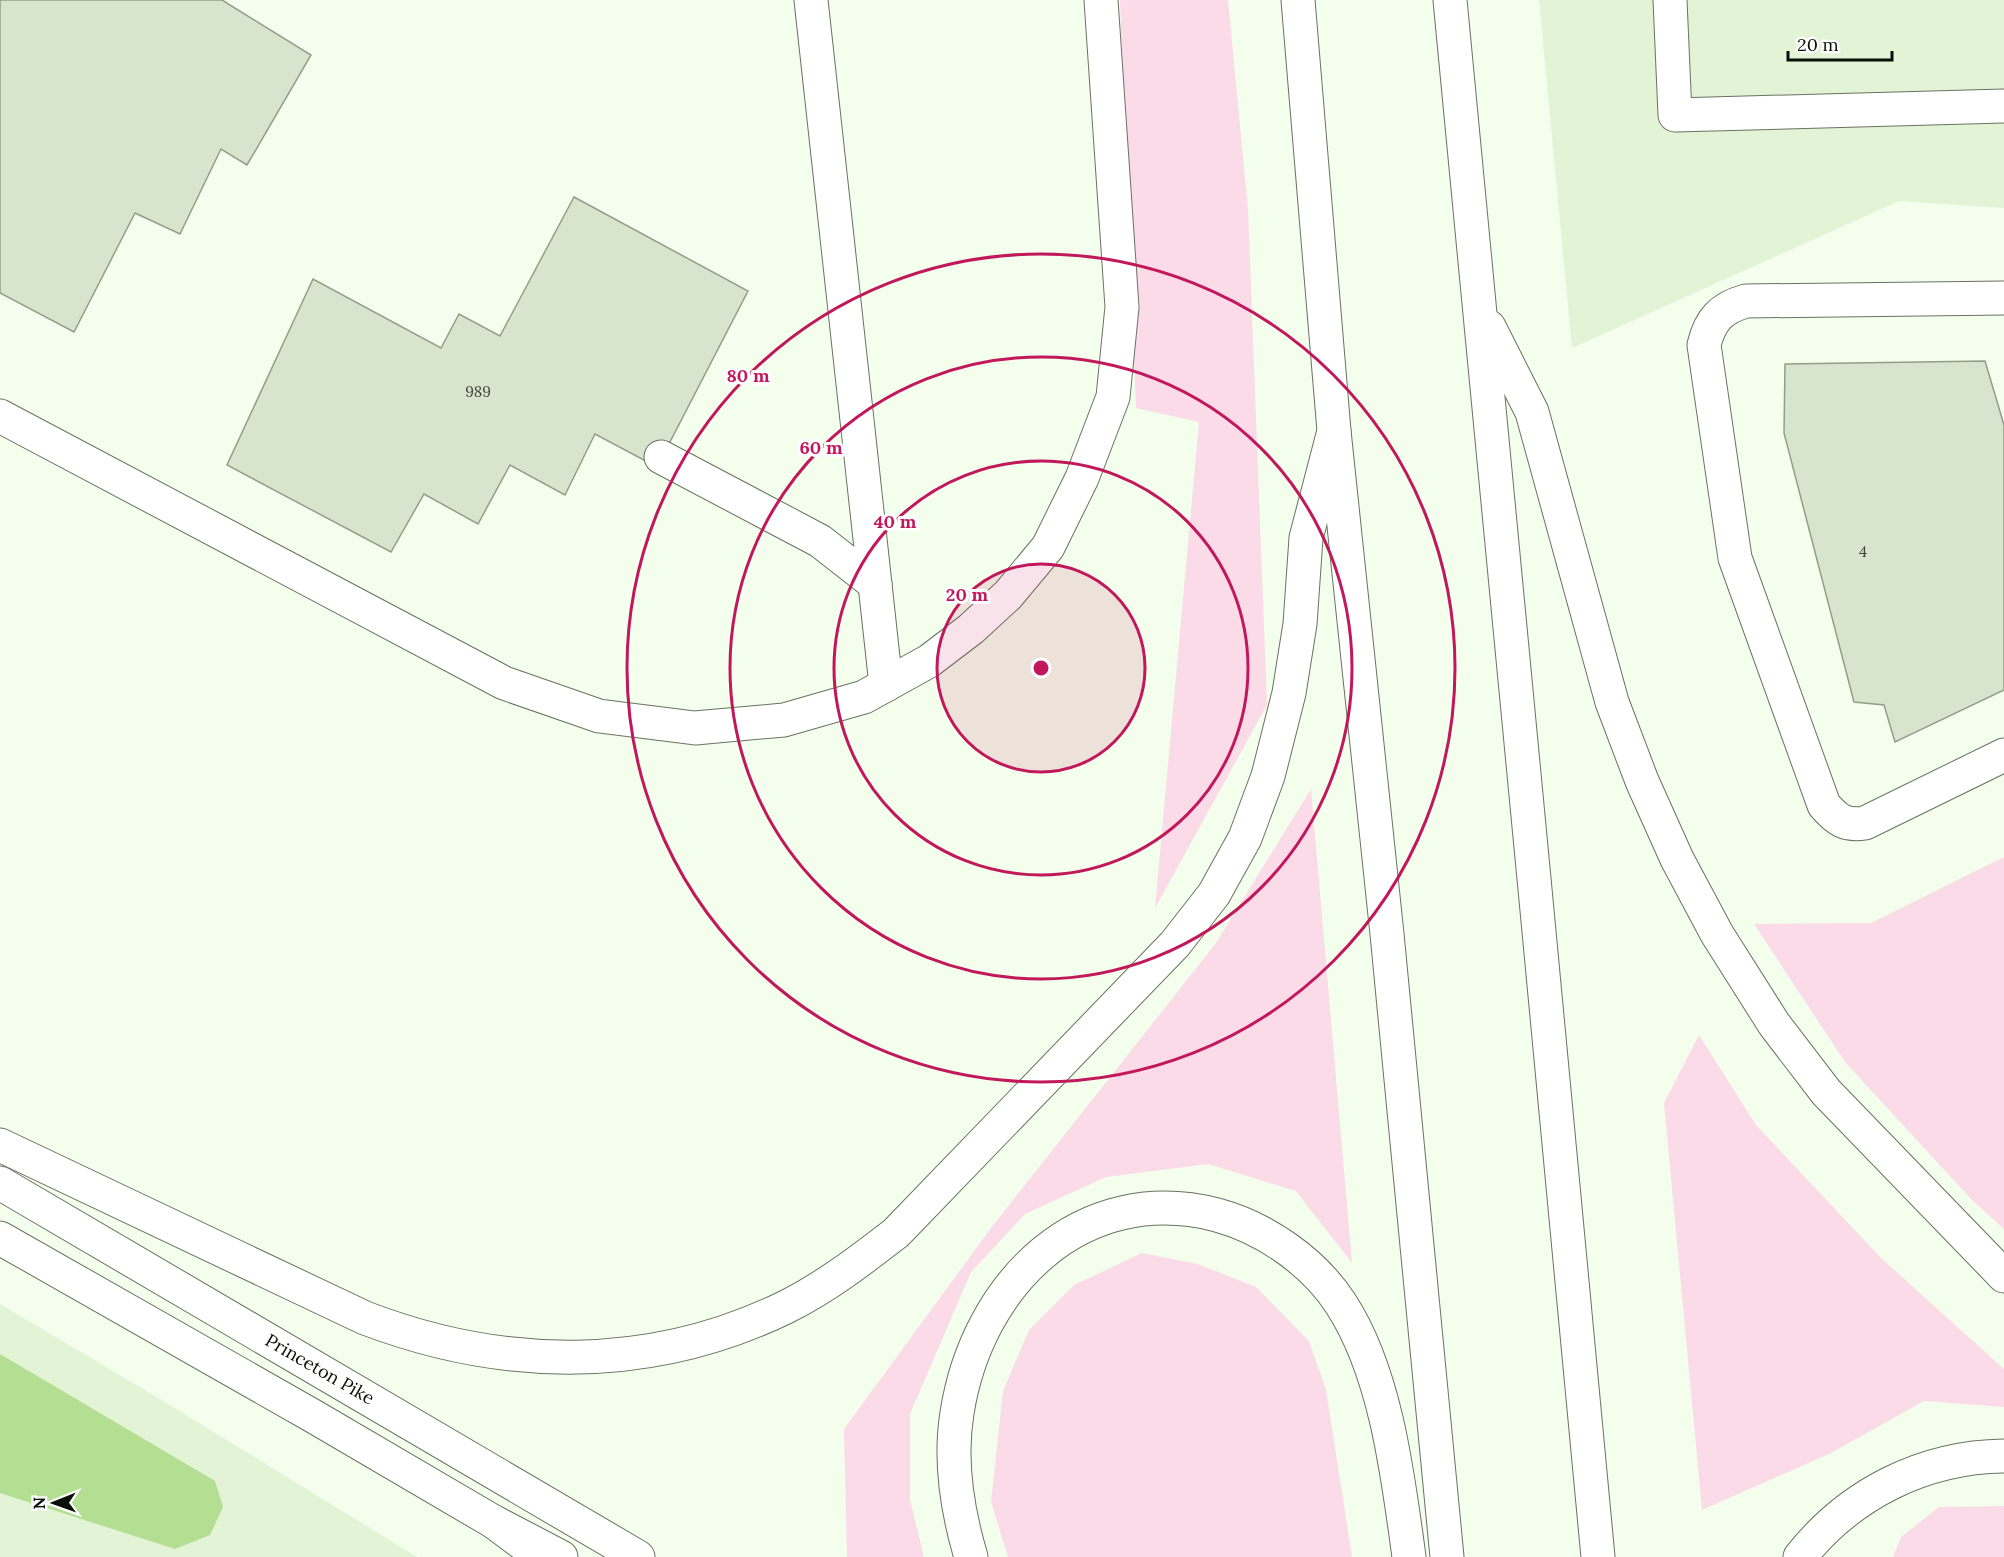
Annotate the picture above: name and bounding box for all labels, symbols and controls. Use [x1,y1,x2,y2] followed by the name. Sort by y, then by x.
[1788,24,1892,62] scale bar
[1797,33,1839,56] text: 20 m
[726,364,770,387] text: 80 m
[465,382,491,401] house number: 989
[799,436,843,459] text: 60 m
[874,510,917,533] text: 40 m
[1859,542,1867,561] house number: 4
[946,583,989,606] text: 20 m
[1031,658,1051,678] centre of rings
[261,1328,379,1410] street label: Princeton Pike
[24,1473,84,1533] north arrow
[29,1497,49,1510] text: N

